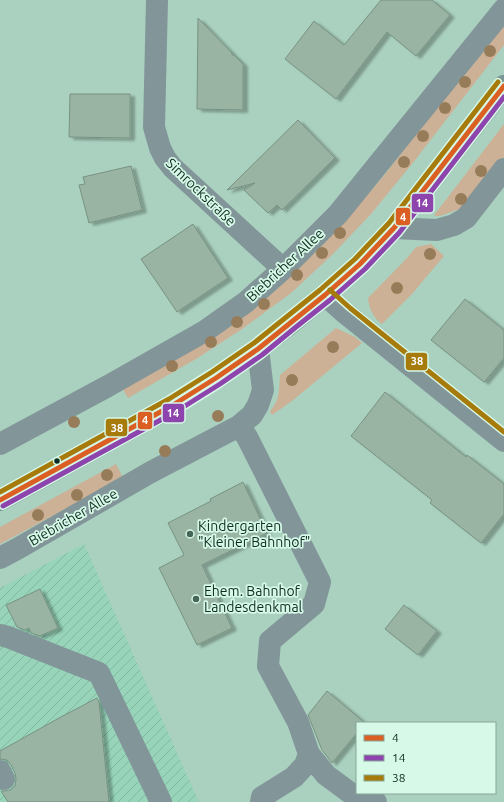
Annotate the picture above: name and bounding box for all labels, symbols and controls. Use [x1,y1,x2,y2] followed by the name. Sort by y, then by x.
[163,155,239,229] street label: Simrockstraße
[411,193,434,213] line badge: 14
[416,197,428,209] text: 14
[395,207,411,226] line badge: 4
[400,211,406,223] text: 4
[243,225,327,305] street label: Biebricher Allee
[405,352,428,371] line badge: 38
[411,355,423,367] text: 38
[162,403,185,423] line badge: 14
[167,407,179,419] text: 14
[137,411,153,430] line badge: 4
[142,414,148,426] text: 4
[105,418,128,437] line badge: 38
[111,422,123,434] text: 38
[52,456,62,466] unlabelled marker
[26,485,120,549] street label: Biebricher Allee
[198,518,310,550] place label: Kindergarten "Kleiner Bahnhof"
[185,529,195,539] marker: Kindergarten "Kleiner Bahnhof"
[204,583,303,615] place label: Ehem. Bahnhof Landesdenkmal
[191,594,201,604] marker: Ehem. Bahnhof Landesdenkmal
[356,722,496,794] legend
[392,731,399,744] text: 4
[392,751,406,764] text: 14
[392,771,406,784] text: 38

